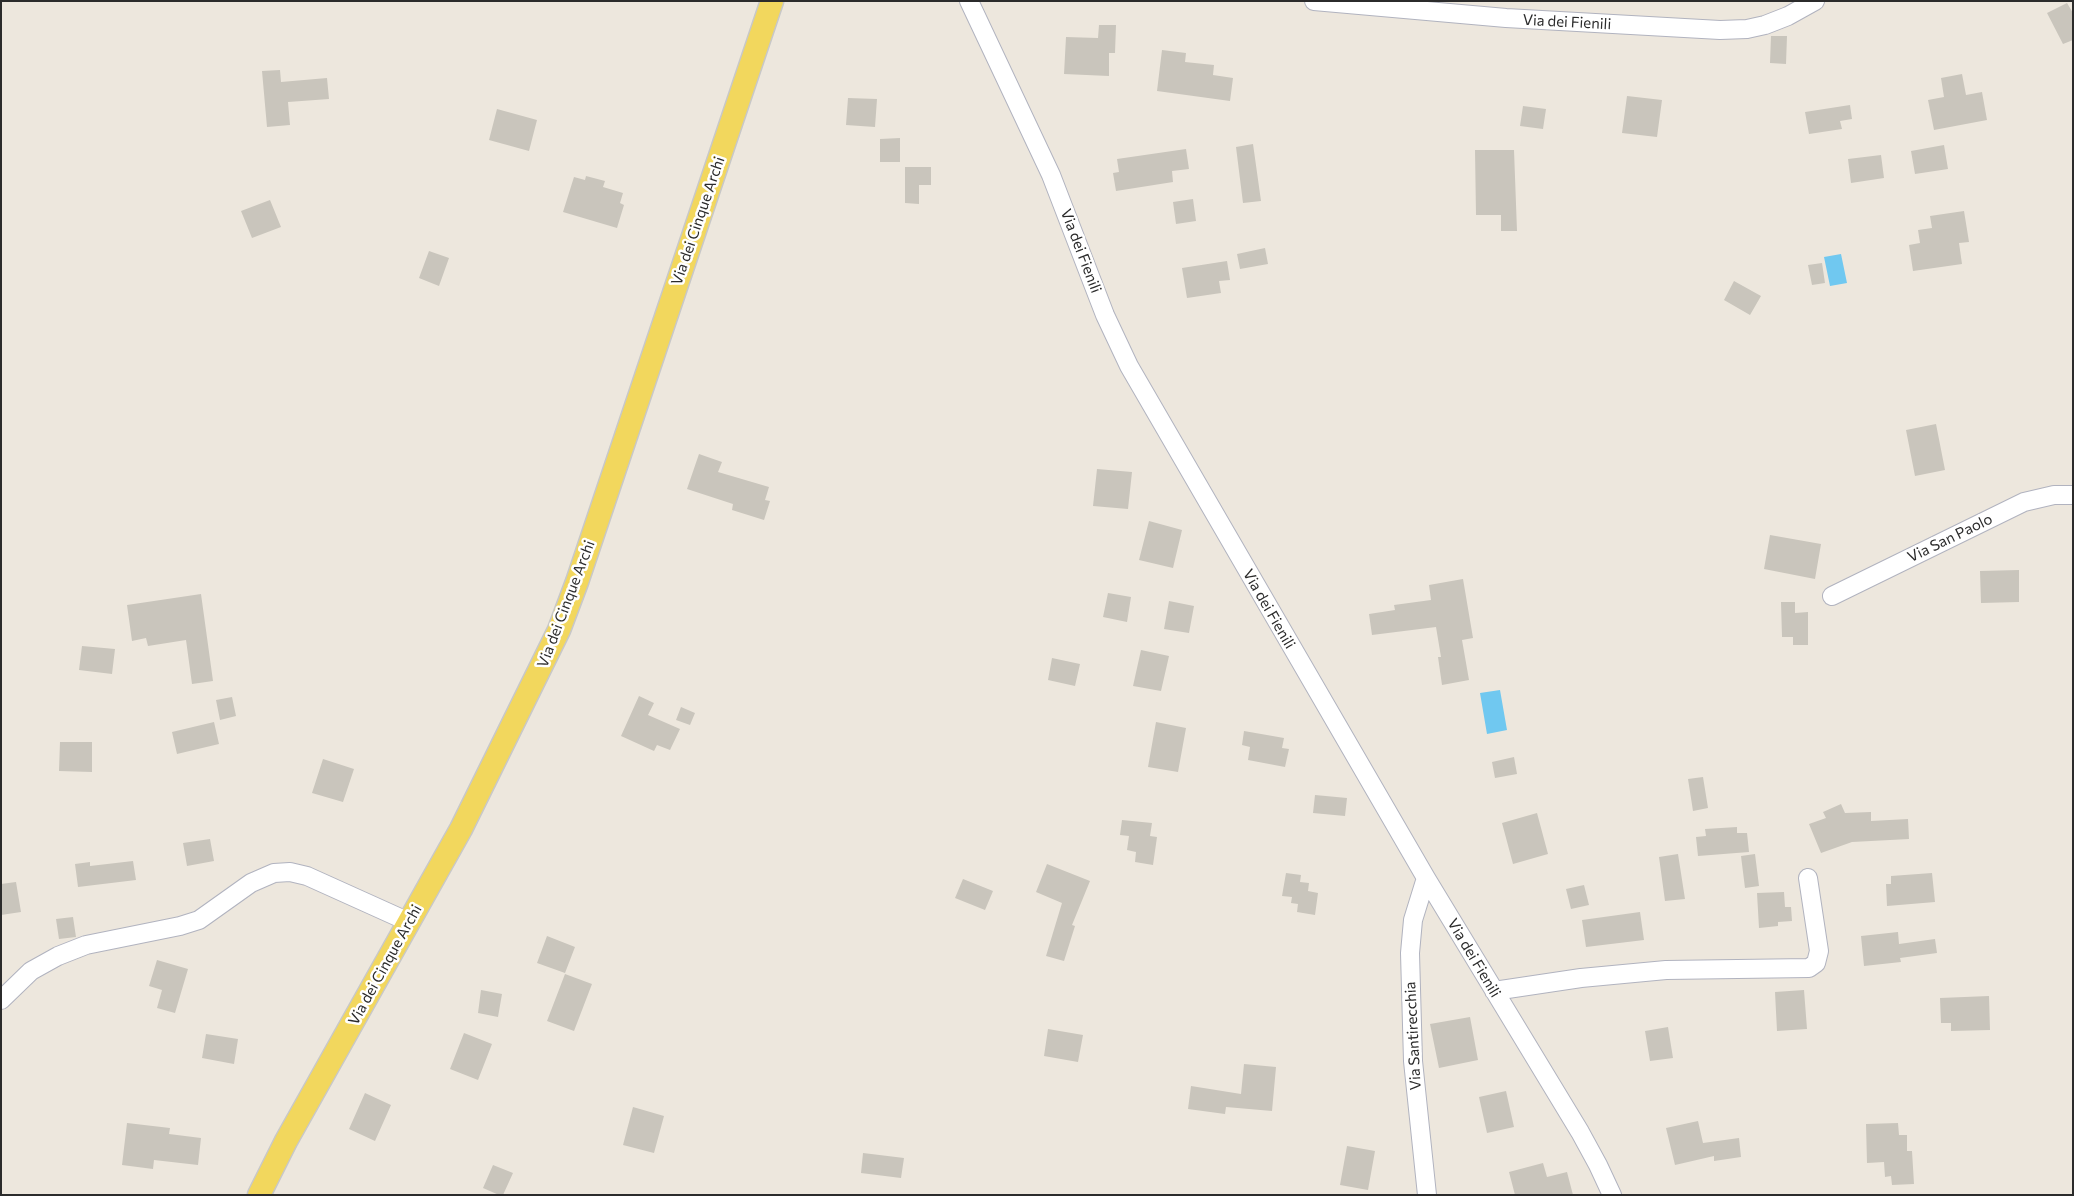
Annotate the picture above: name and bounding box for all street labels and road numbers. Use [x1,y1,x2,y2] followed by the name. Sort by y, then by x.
[1522,11,1612,33] street label: Via dei Fienili
[668,154,728,288] street label: Via dei Cinque Archi
[1057,206,1105,296] street label: Via dei Fienili
[1905,510,1995,566] street label: Via San Paolo
[533,538,599,670] street label: Via dei Cinque Archi
[1239,566,1299,652] street label: Via dei Fienili
[344,902,426,1028] street label: Via dei Cinque Archi
[1443,915,1505,1001] street label: Via dei Fienili
[1401,981,1425,1091] street label: Via Santirecchia

